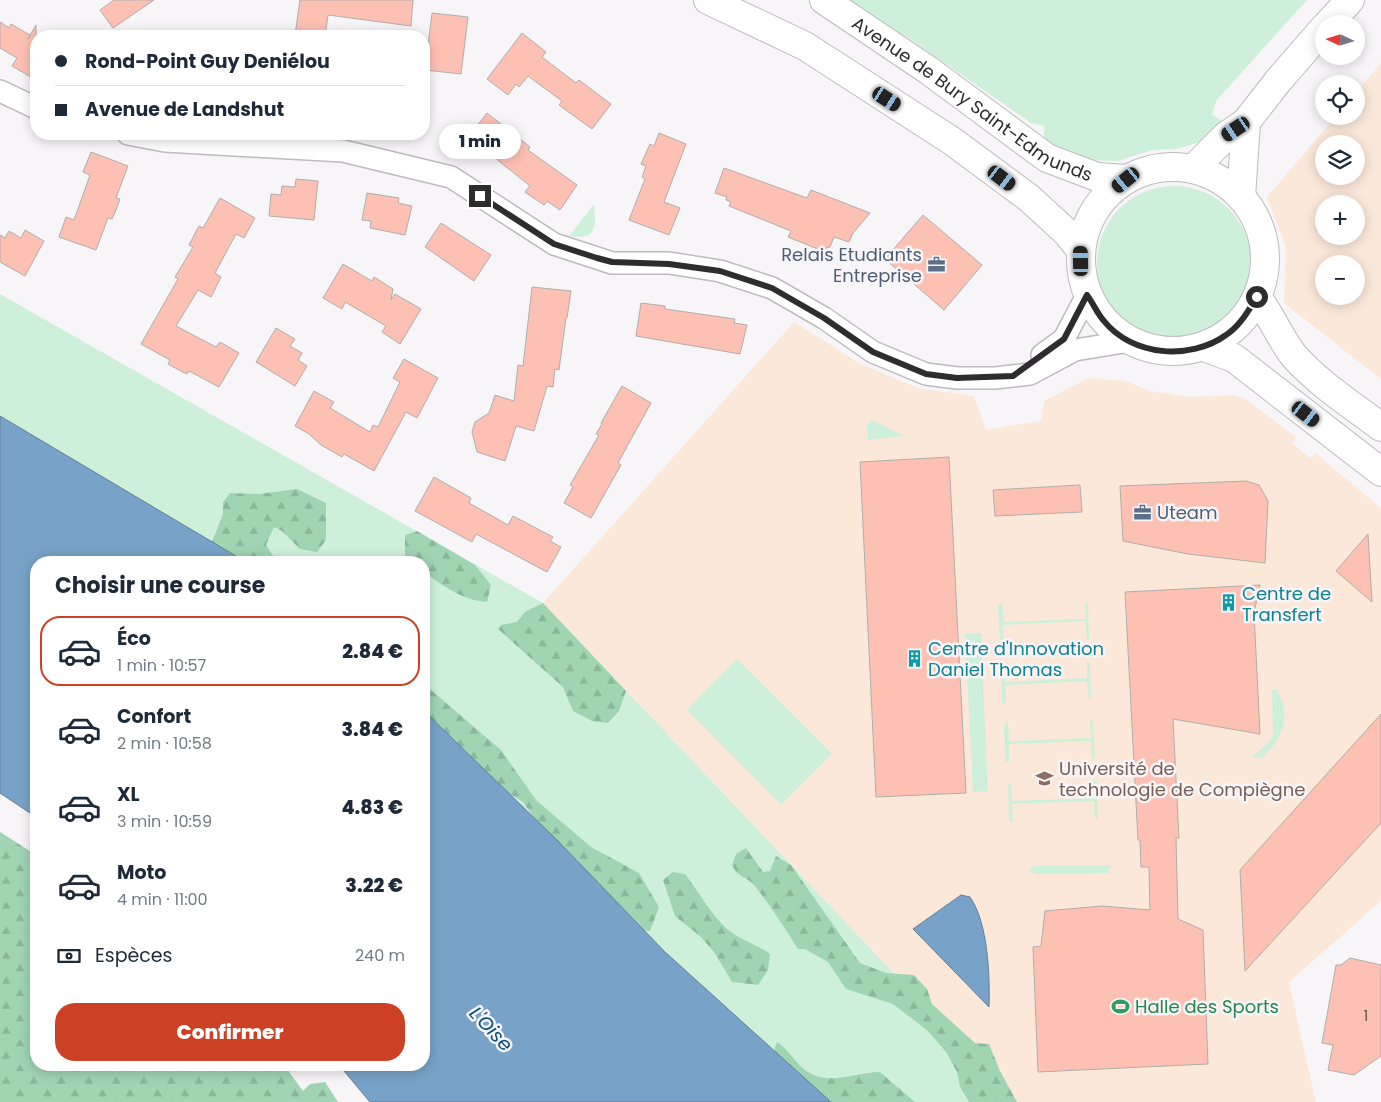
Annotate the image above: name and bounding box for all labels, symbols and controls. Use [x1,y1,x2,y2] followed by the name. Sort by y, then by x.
[847,10,1096,187] street label: Avenue de Bury Saint-Edmunds
[1315,15,1365,65] north arrow
[1315,15,1365,305] map controls
[85,48,330,75] text: Rond-Point Guy Deniélou
[1315,75,1365,125] button: locate
[870,85,903,113] car
[85,96,284,123] text: Avenue de Landshut
[1219,114,1252,144] car
[439,124,521,158] callout: 1 min
[459,130,501,153] text: 1 min
[1315,135,1365,185] button: layers
[985,163,1018,193] car
[1109,165,1142,195] car
[469,185,491,207] route end
[1315,195,1365,245] button: +
[781,242,922,288] place label: Relais Etudiants Entreprise
[1073,246,1088,276] car
[926,254,946,274] office icon: Relais Etudiants Entreprise
[1315,255,1365,305] button: −
[1246,286,1268,308] route start
[1289,399,1322,429] car
[1157,500,1218,525] place label: Uteam
[1133,502,1153,522] office icon: Uteam
[55,570,265,601] text: Choisir une course
[1242,581,1331,627] place label: Centre de Transfert
[1218,593,1238,613] building icon: Centre de Transfert
[117,625,151,652] text: Éco
[57,629,102,674] icon: car
[928,636,1104,682] place label: Centre d'Innovation Daniel Thomas
[342,638,403,665] text: 2.84 €
[904,648,924,668] building icon: Centre d'Innovation Daniel Thomas
[117,654,206,677] text: 1 min · 10:57
[117,703,191,730] text: Confort
[57,707,102,752] icon: car
[341,716,403,743] text: 3.84 €
[117,732,212,755] text: 2 min · 10:58
[1059,756,1305,802] place label: Université de technologie de Compiègne
[1035,768,1055,788] school or university icon: Université de technologie de Compiègne
[117,781,140,808] text: XL
[57,785,102,830] icon: car
[341,794,403,821] text: 4.83 €
[117,810,212,833] text: 3 min · 10:59
[117,859,166,886] text: Moto
[57,863,102,908] icon: car
[345,872,403,899] text: 3.22 €
[117,888,208,911] text: 4 min · 11:00
[55,942,83,970] icon: cash
[95,942,173,969] text: Espèces
[355,944,405,967] text: 240 m
[1135,994,1279,1019] place label: Halle des Sports
[1111,996,1131,1016] sports icon: Halle des Sports
[463,1001,519,1058] water label: L'Oise
[55,1003,405,1061] button: Confirmer
[1364,1005,1368,1026] house number: 1

